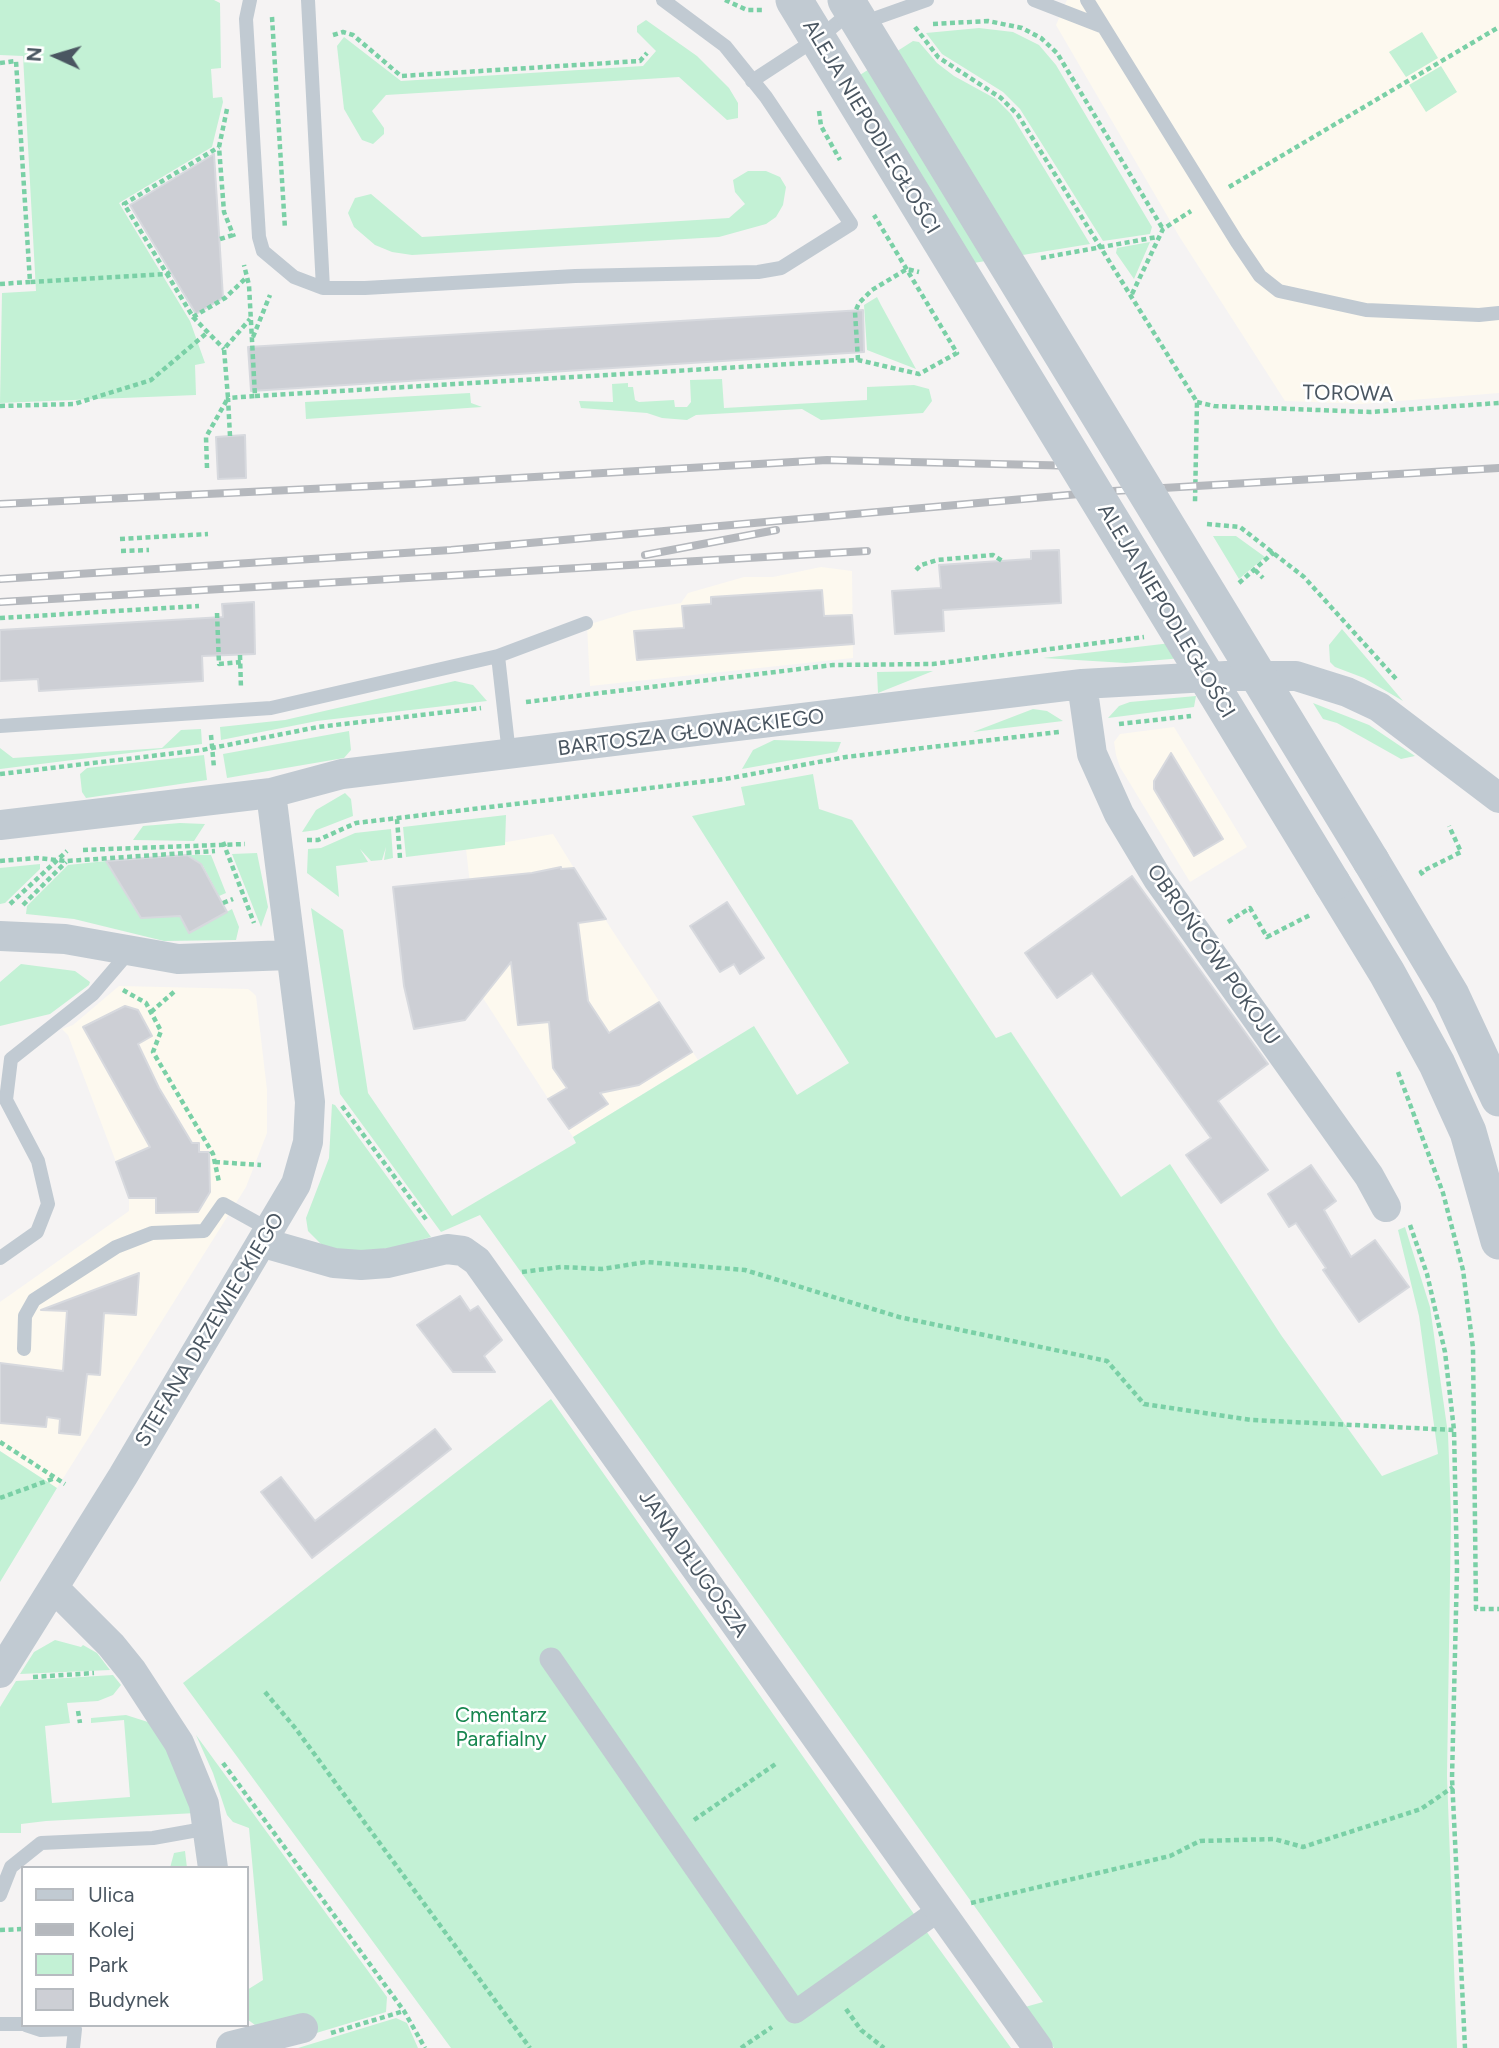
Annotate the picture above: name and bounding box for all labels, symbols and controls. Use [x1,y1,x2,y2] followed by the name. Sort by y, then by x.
[797,15,945,239] street label: ALEJA NIEPODLEGŁOŚCI
[21,21,91,91] north arrow
[23,46,47,63] text: N
[1302,381,1394,407] street label: TOROWA
[1092,499,1240,723] street label: ALEJA NIEPODLEGŁOŚCI
[556,704,826,762] street label: BARTOSZA GŁOWACKIEGO
[1141,860,1285,1050] street label: OBROŃCÓW POKOJU
[130,1209,290,1451] street label: STEFANA DRZEWIECKIEGO
[633,1486,753,1642] street label: JANA DŁUGOSZA
[455,1703,547,1753] park label: Cmentarz Parafialny
[21,1866,248,2027] legend
[88,1882,134,1907] text: Ulica
[88,1917,135,1942] text: Kolej
[88,1952,128,1977] text: Park
[88,1987,169,2012] text: Budynek

